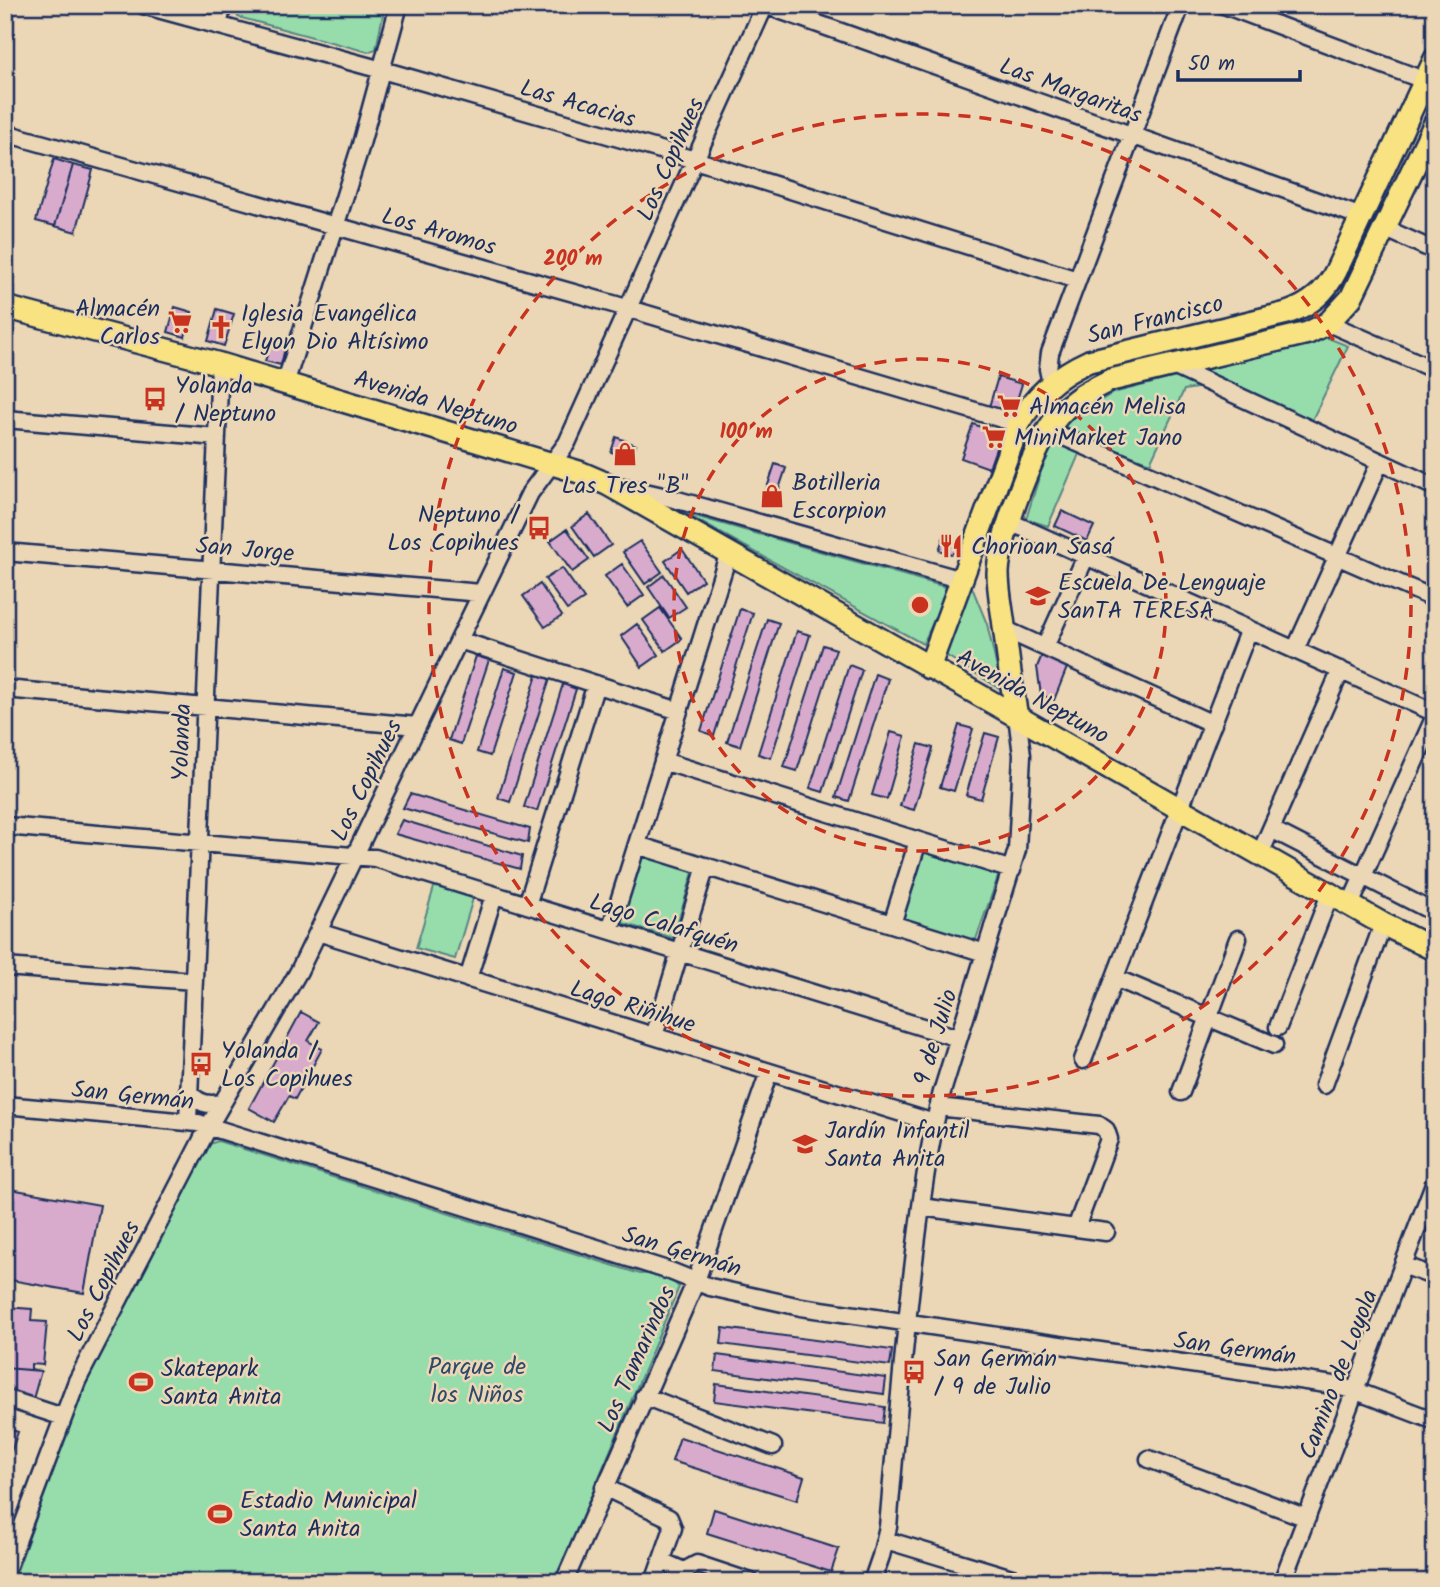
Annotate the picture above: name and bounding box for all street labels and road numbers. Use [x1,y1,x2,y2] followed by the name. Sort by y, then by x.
[994,48,1147,135] street label: Las Margaritas
[515,69,640,140] street label: Las Acacias
[627,92,716,228] street label: Los Copihues
[377,198,500,267] street label: Los Aromos
[1083,285,1228,356] street label: San Francisco
[349,360,523,447] street label: Avenida Neptuno
[194,527,296,574] street label: San Jorge
[949,639,1116,756] street label: Avenida Neptuno
[162,702,203,782] street label: Yolanda
[321,713,414,848] street label: Los Copihues
[584,883,743,966] street label: Lago Calafquén
[565,970,700,1045] street label: Lago Riñihue
[903,984,970,1090] street label: 9 de Julio
[70,1071,196,1122] street label: San Germán
[57,1214,152,1349] street label: Los Copihues
[617,1216,746,1289] street label: San Germán
[587,1280,687,1440] street label: Los Tamarindos
[1289,1284,1390,1465] street label: Camino de Loyola
[1171,1322,1298,1377] street label: San Germán

